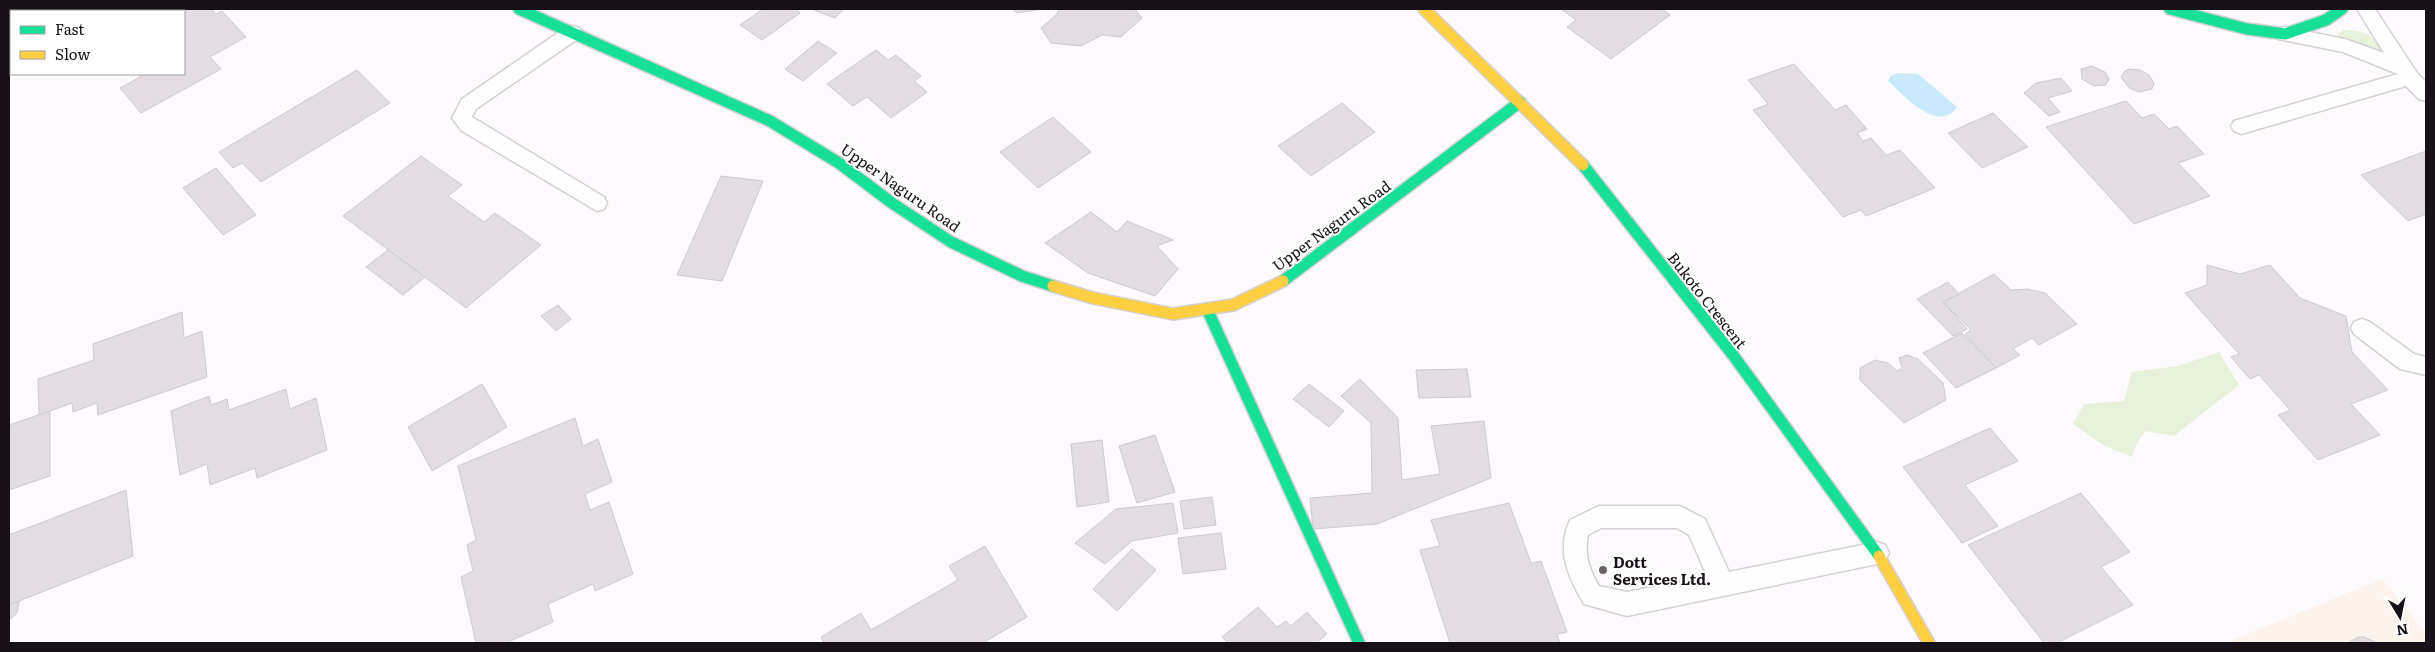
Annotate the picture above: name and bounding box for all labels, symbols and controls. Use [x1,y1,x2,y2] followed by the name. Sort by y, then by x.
[10,10,185,75] legend
[55,17,84,40] text: Fast
[55,42,90,65] text: Slow
[836,137,966,237] street label: Upper Naguru Road
[1267,174,1395,276] street label: Upper Naguru Road
[1663,247,1753,353] street label: Bukoto Crescent
[1613,550,1711,590] place label: Dott Services Ltd.
[1597,564,1609,576] marker: Dott Services Ltd.
[2375,592,2425,642] north arrow
[2395,620,2410,642] text: N

